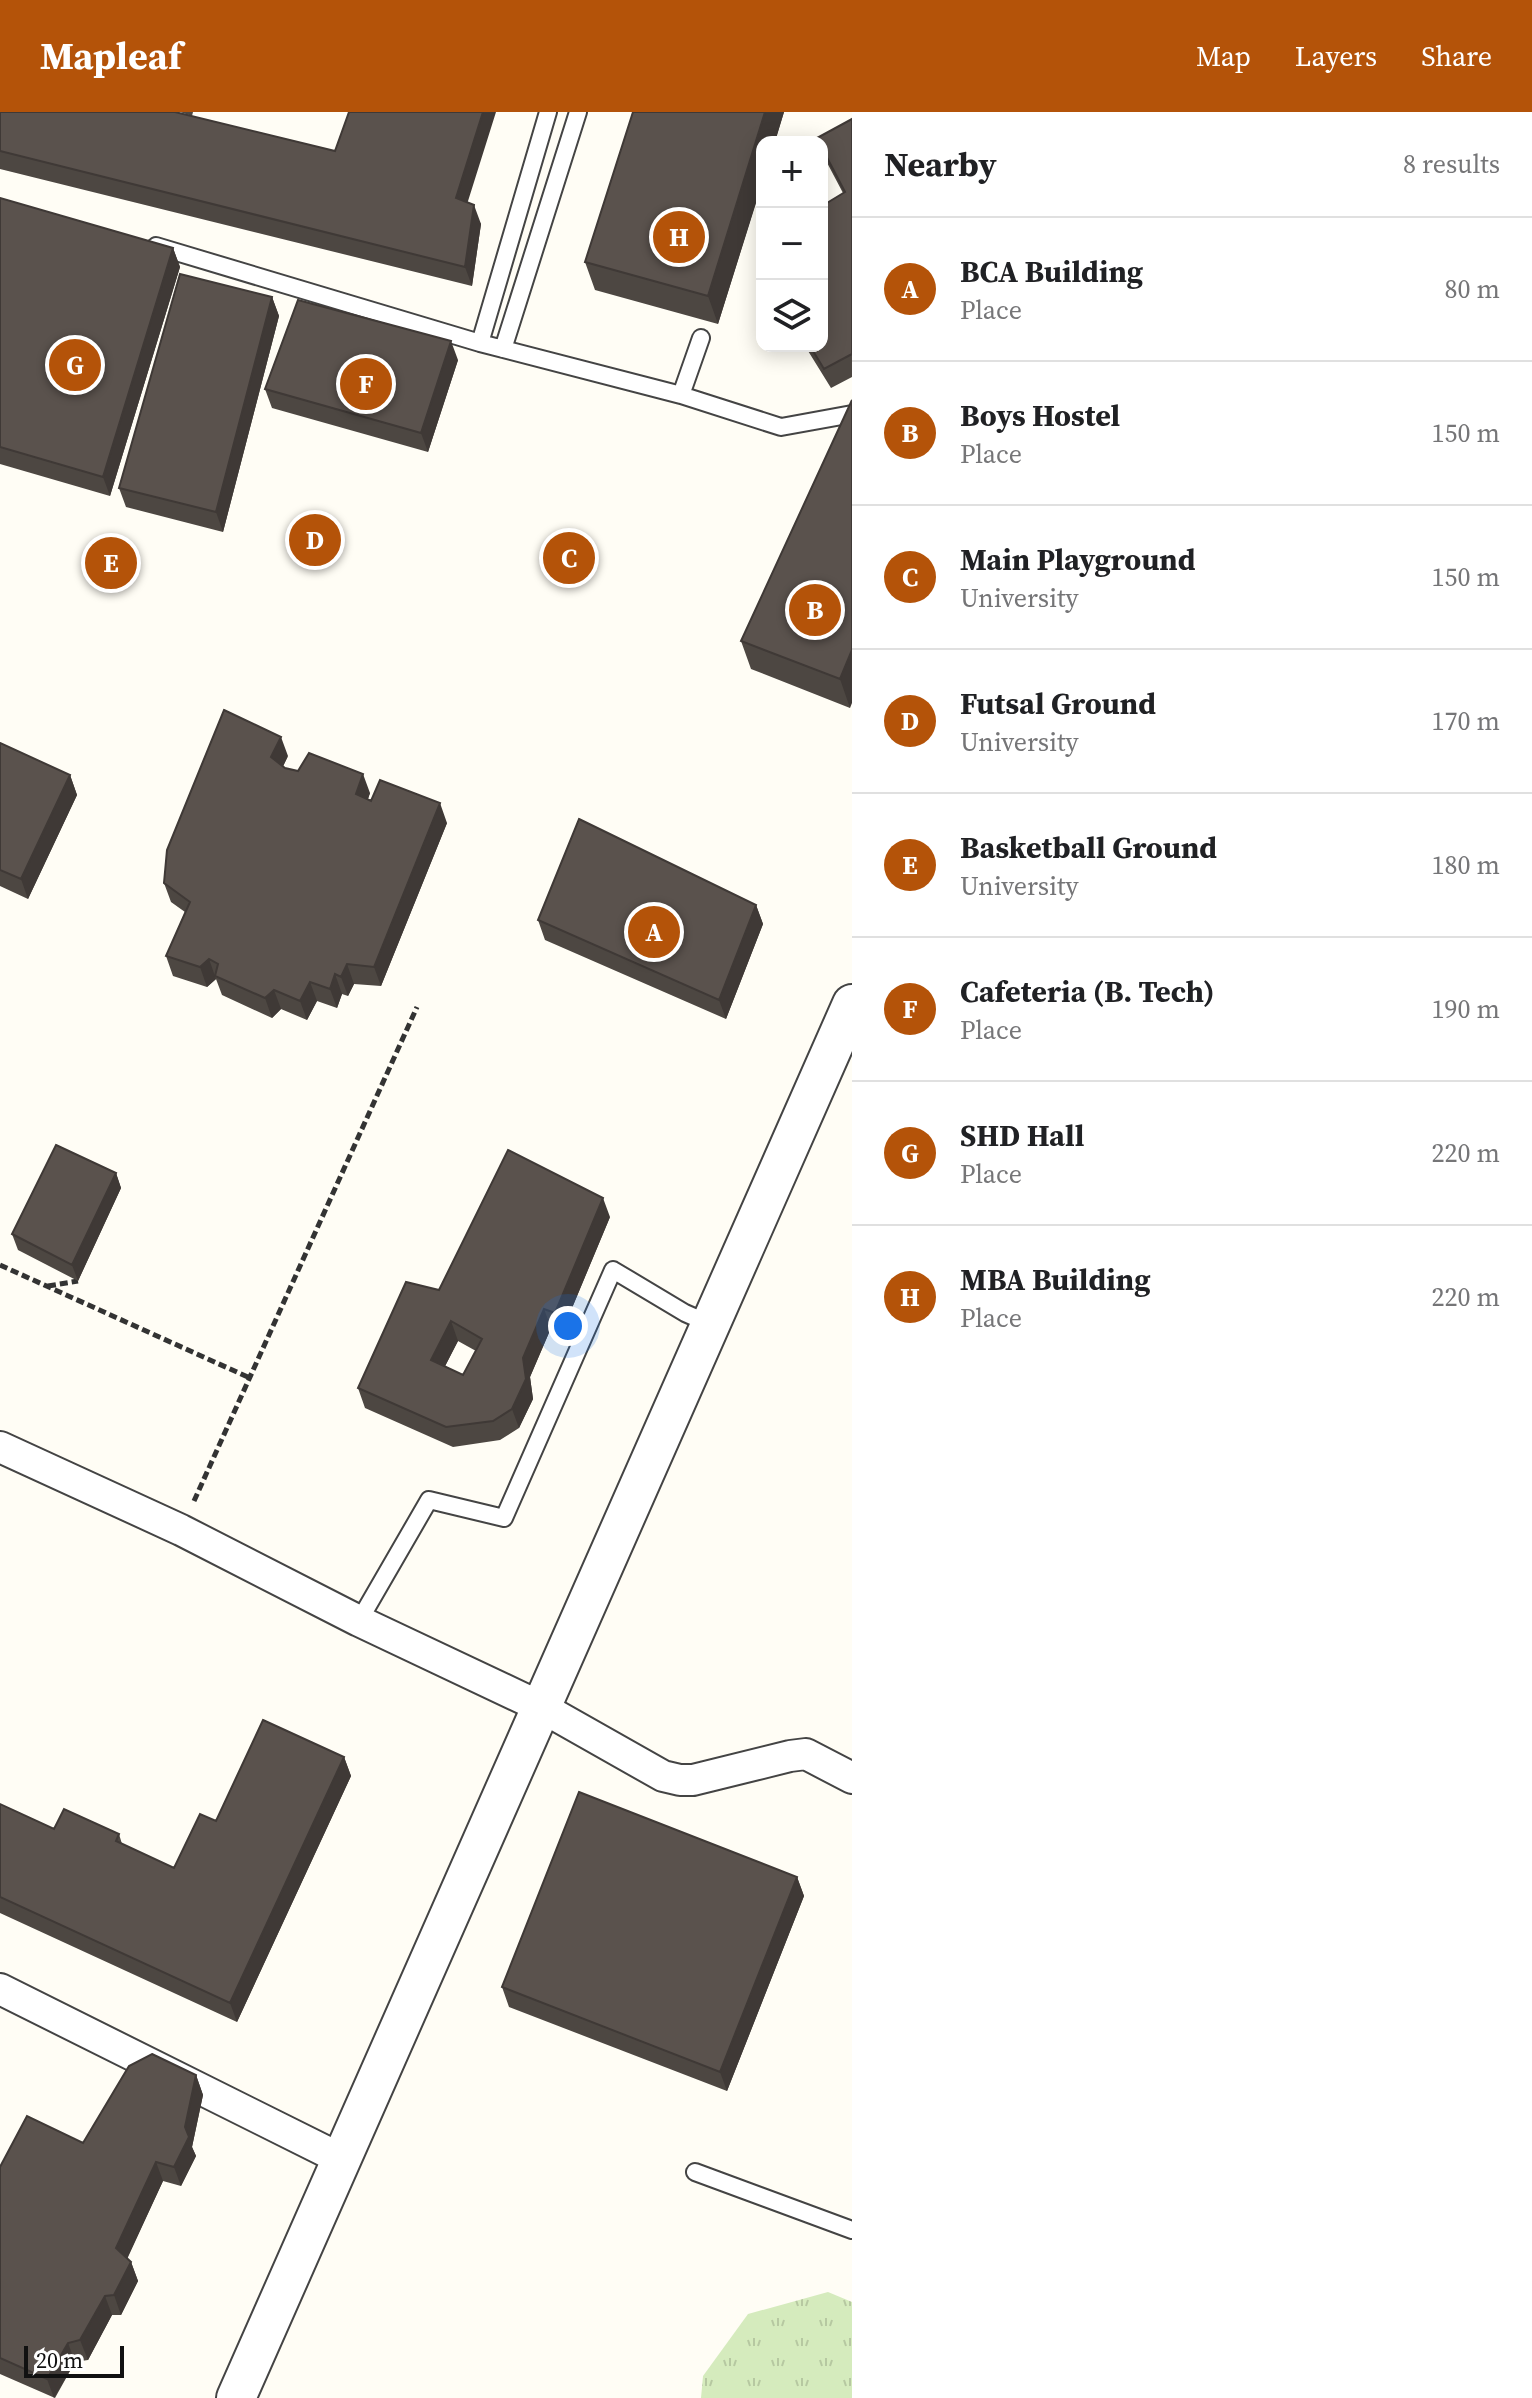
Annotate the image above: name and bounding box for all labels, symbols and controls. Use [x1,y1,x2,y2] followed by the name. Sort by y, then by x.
[40,30,182,82] text: Mapleaf
[1196,37,1251,75] text: Map
[1295,37,1377,75] text: Layers
[1421,37,1492,75] text: Share
[756,136,828,352] map controls
[756,136,828,208] button: +
[884,141,997,187] text: Nearby
[1403,146,1500,182] text: 8 results
[653,207,705,267] pin: H
[756,208,828,280] button: −
[960,251,1143,292] text: BCA Building
[901,271,919,307] text: A
[1445,271,1500,307] text: 80 m
[756,280,828,352] button: layers
[960,292,1022,328] text: Place
[49,335,101,395] pin: G
[340,354,392,414] pin: F
[960,395,1120,436] text: Boys Hostel
[902,415,918,451] text: B
[1432,415,1500,451] text: 150 m
[960,436,1022,472] text: Place
[289,510,341,570] pin: D
[543,528,595,588] pin: C
[85,533,137,593] pin: E
[960,539,1196,580] text: Main Playground
[902,559,918,595] text: C
[1432,559,1500,595] text: 150 m
[789,580,841,640] pin: B
[960,580,1079,616] text: University
[960,683,1156,724] text: Futsal Ground
[901,703,919,739] text: D
[1432,703,1500,739] text: 170 m
[960,724,1079,760] text: University
[960,827,1217,868] text: Basketball Ground
[902,847,918,883] text: E
[1432,847,1500,883] text: 180 m
[960,868,1079,904] text: University
[628,902,680,962] pin: A
[960,971,1214,1012] text: Cafeteria (B. Tech)
[902,991,918,1027] text: F
[1432,991,1500,1027] text: 190 m
[960,1012,1022,1048] text: Place
[960,1115,1084,1156] text: SHD Hall
[901,1135,919,1171] text: G
[1432,1135,1500,1171] text: 220 m
[960,1156,1022,1192] text: Place
[960,1259,1151,1300] text: MBA Building
[900,1279,920,1315] text: H
[1432,1279,1500,1315] text: 220 m
[960,1300,1022,1336] text: Place
[548,1306,588,1346] your location
[24,2342,124,2378] scale bar
[36,2345,83,2375] text: 20 m

